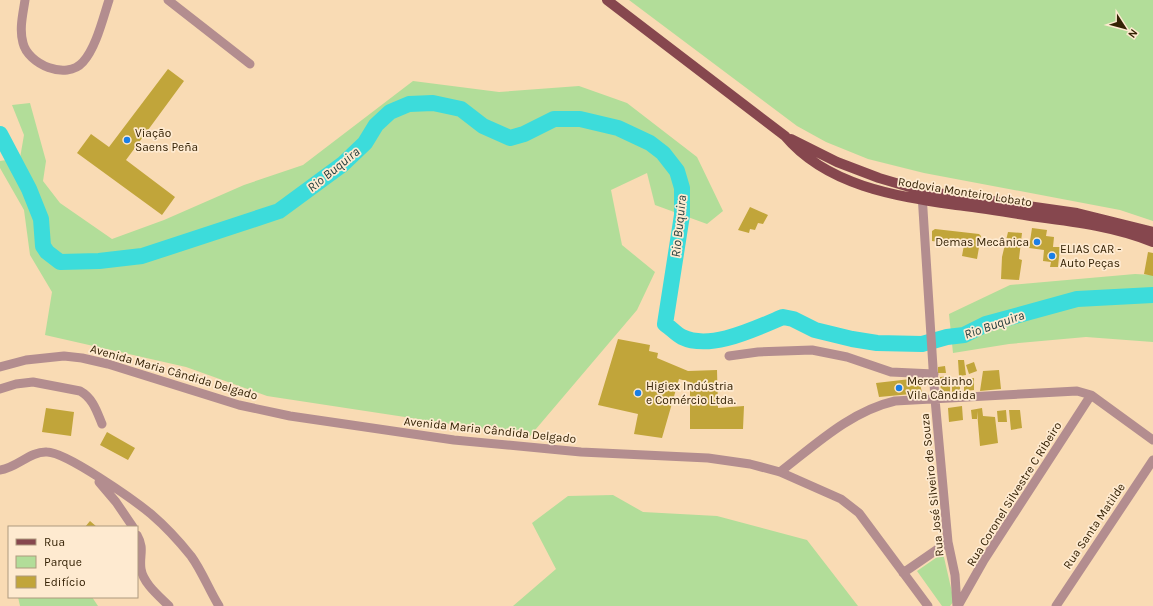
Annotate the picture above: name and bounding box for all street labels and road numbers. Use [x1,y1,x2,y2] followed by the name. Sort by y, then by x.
[897,174,1033,210] street label: Rodovia Monteiro Lobato
[89,341,259,403] street label: Avenida Maria Cândida Delgado
[918,413,946,557] street label: Rua José Silveiro de Souza
[403,414,577,446] street label: Avenida Maria Cândida Delgado
[964,419,1064,569] street label: Rua Coronel Silvestre C Ribeiro
[1060,480,1128,572] street label: Rua Santa Matilde

